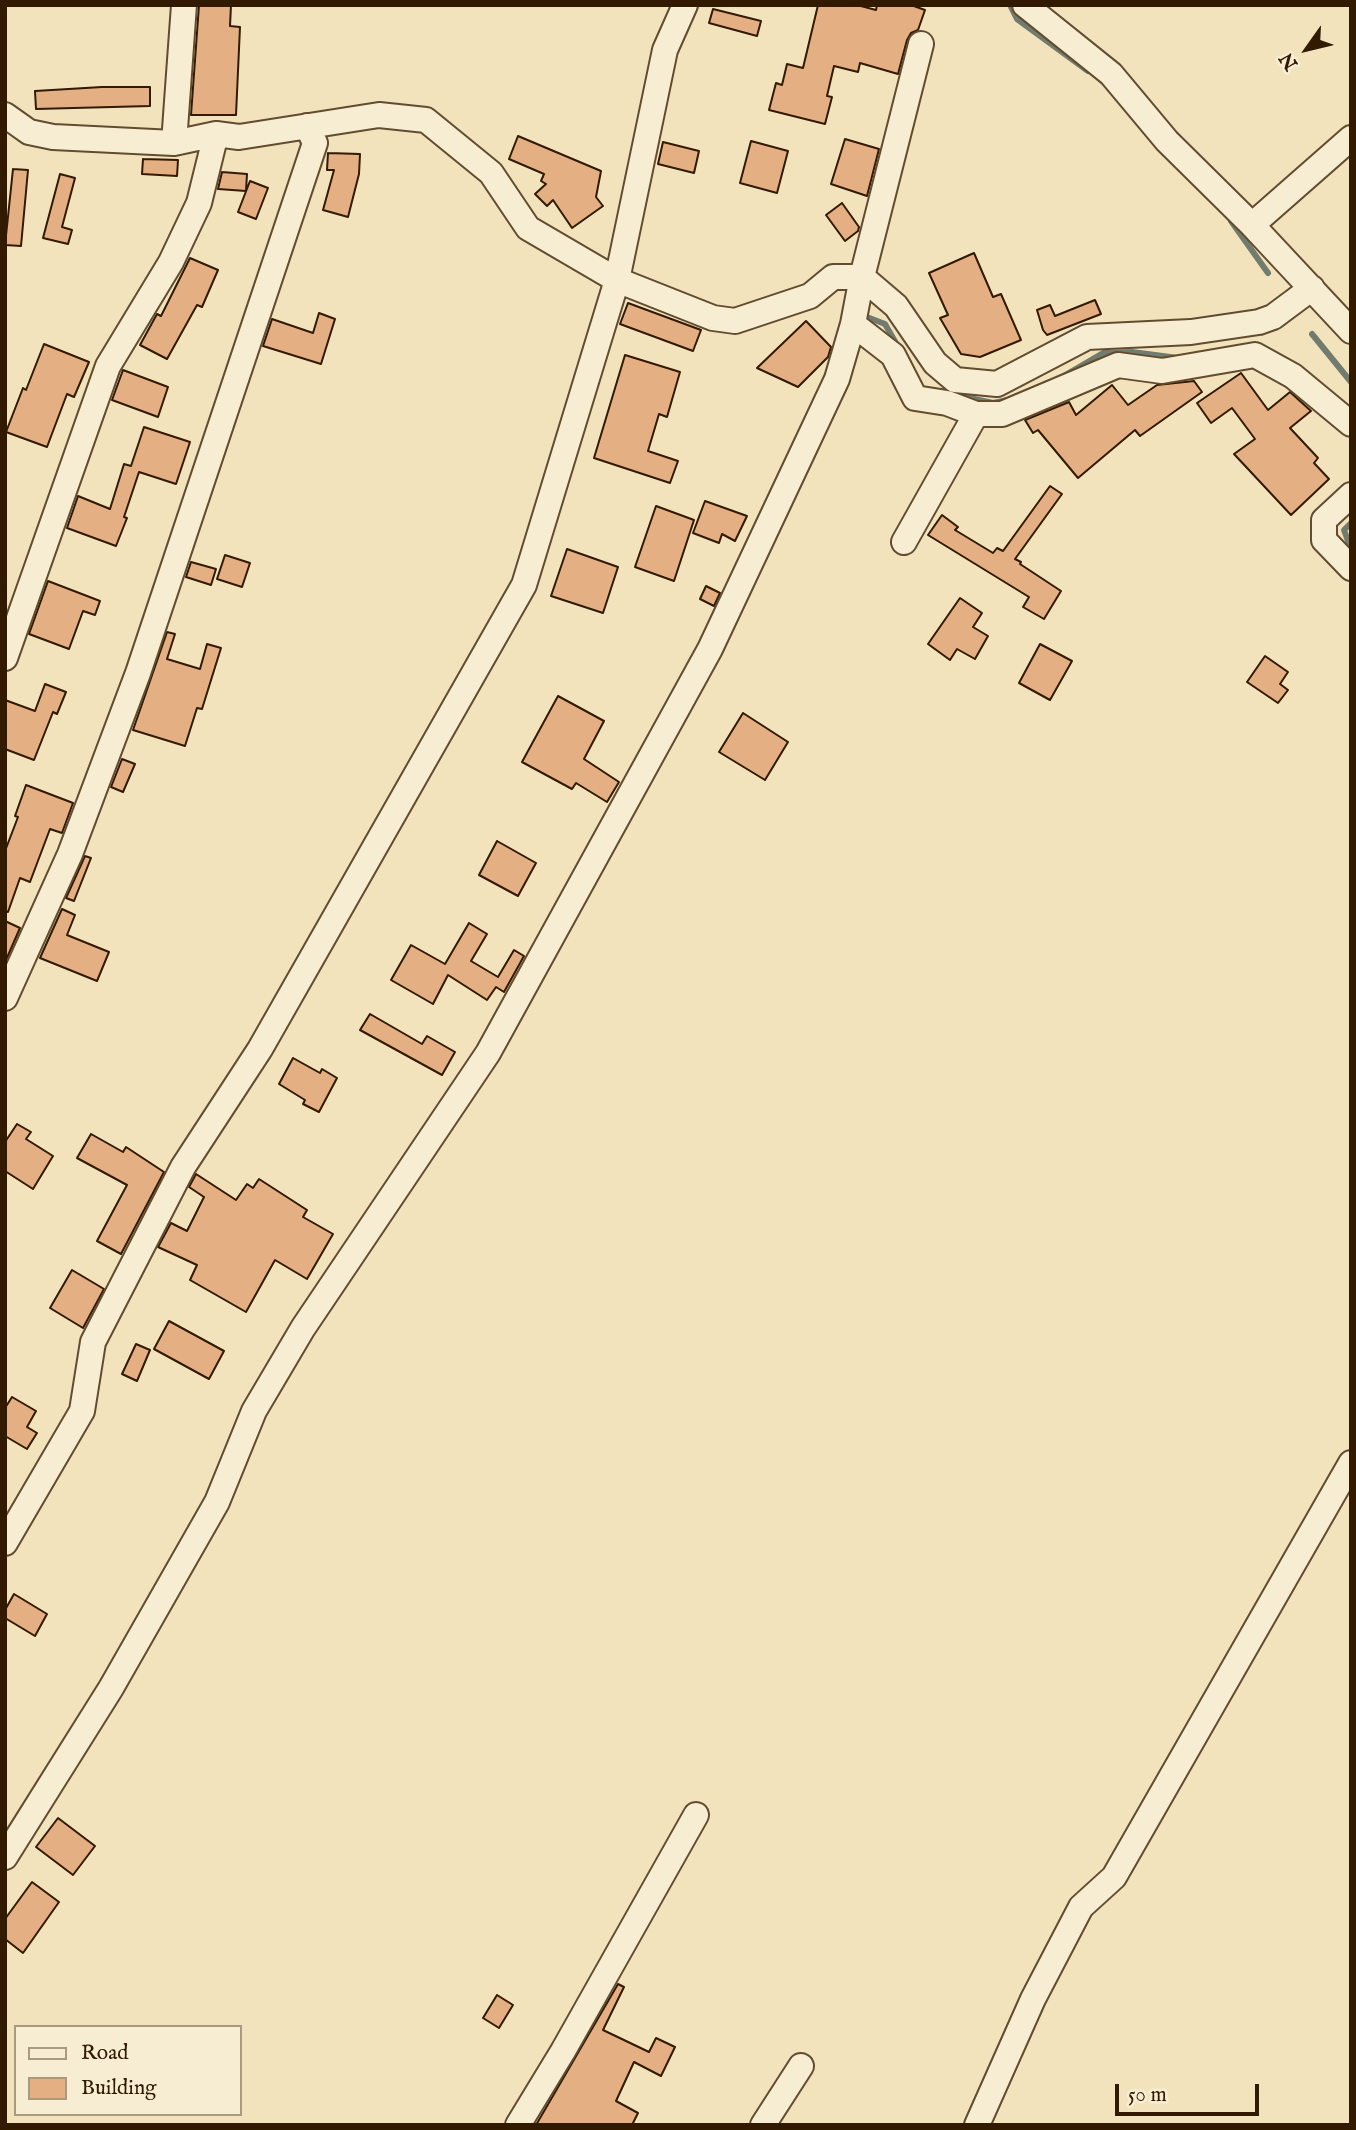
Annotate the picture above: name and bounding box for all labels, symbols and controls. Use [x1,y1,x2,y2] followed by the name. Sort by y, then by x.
[1272,14,1342,84] north arrow
[1275,47,1304,74] text: N
[14,2025,242,2116] legend
[81,2040,128,2067] text: Road
[1118,2070,1262,2114] scale bar
[81,2075,156,2102] text: Building
[1128,2082,1167,2109] text: 50 m

